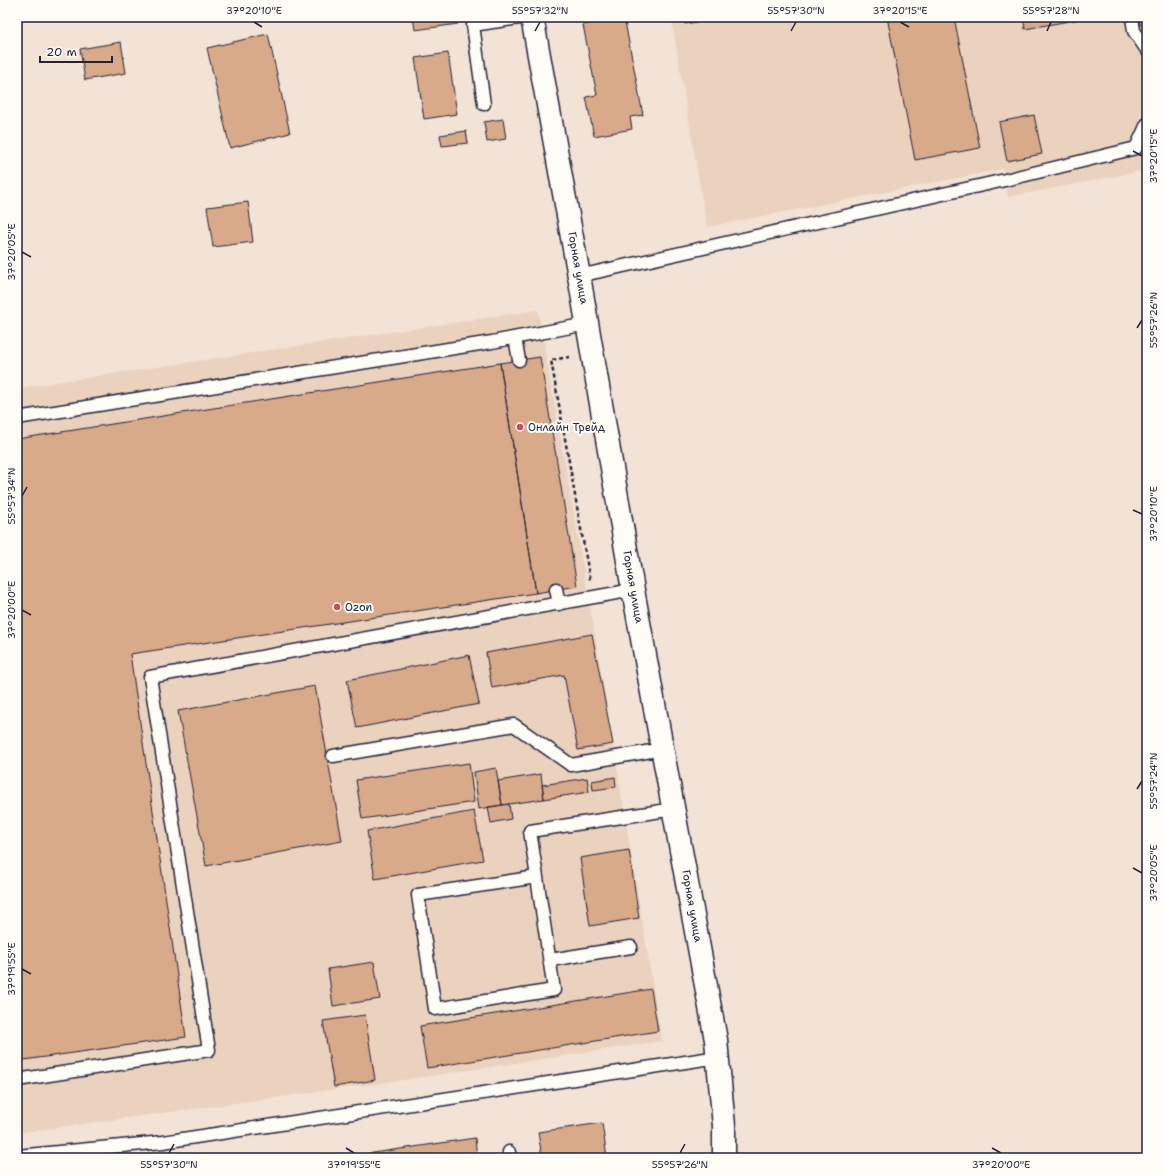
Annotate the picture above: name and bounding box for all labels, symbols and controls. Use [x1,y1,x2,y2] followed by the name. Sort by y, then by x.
[226,4,282,17] text: 37°20'10"E
[512,4,568,17] text: 55°57'32"N
[767,4,825,17] text: 55°57'30"N
[873,4,927,17] text: 37°20'15"E
[1022,4,1080,17] text: 55°57'28"N
[40,38,112,64] scale bar
[46,44,77,60] text: 20 m
[1147,129,1160,183] text: 37°20'15"E
[5,223,18,281] text: 37°20'05"E
[564,231,592,306] street label: Горная улица
[1147,292,1160,348] text: 55°57'26"N
[528,420,605,435] place label: Онлайн Трейд
[515,422,525,432] marker: Онлайн Трейд
[5,467,18,525] text: 55°57'34"N
[1147,486,1160,542] text: 37°20'10"E
[619,550,647,625] street label: Горная улица
[5,581,18,639] text: 37°20'00"E
[345,600,373,615] place label: Ozon
[332,602,342,612] marker: Ozon
[1147,753,1160,809] text: 55°57'24"N
[1147,844,1160,902] text: 37°20'05"E
[678,869,706,944] street label: Горная улица
[5,942,18,996] text: 37°19'55"E
[140,1158,198,1171] text: 55°57'30"N
[327,1158,381,1171] text: 37°19'55"E
[652,1158,708,1171] text: 55°57'26"N
[972,1158,1030,1171] text: 37°20'00"E

